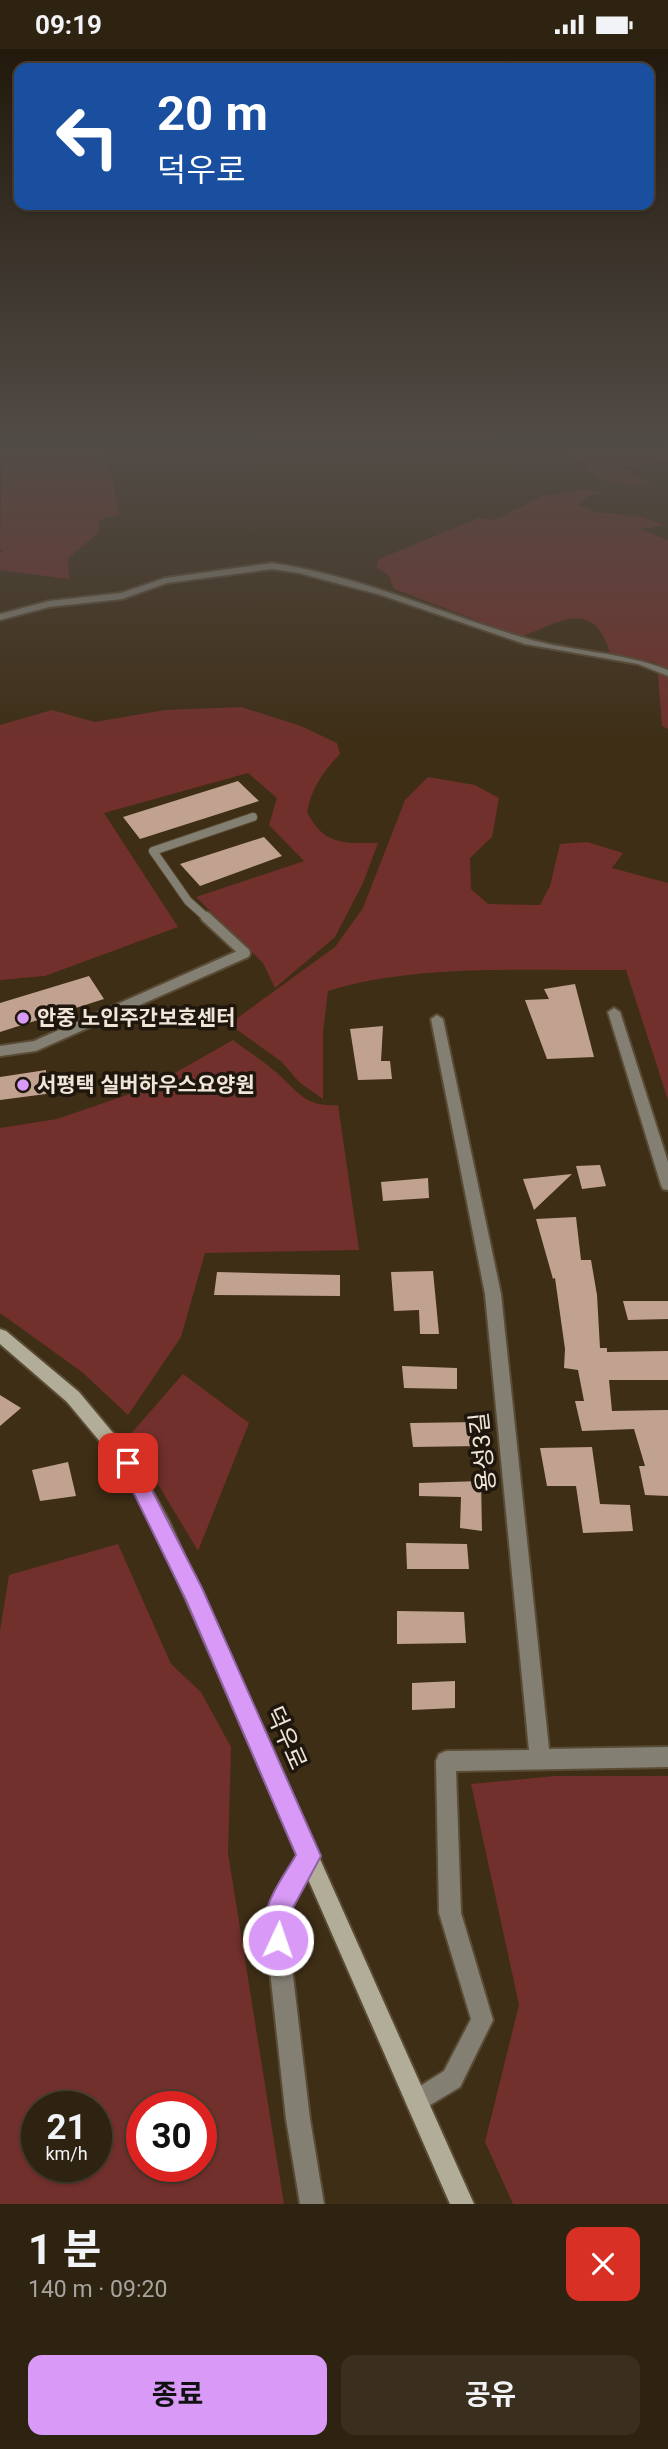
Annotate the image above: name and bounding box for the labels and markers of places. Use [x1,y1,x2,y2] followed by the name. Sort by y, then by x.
[37,1006,235,1030] place label: 안중 노인주간보호센터
[15,1010,31,1026] marker: 안중 노인주간보호센터
[37,1073,255,1097] place label: 서평택 실버하우스요양원
[15,1077,31,1093] marker: 서평택 실버하우스요양원
[98,1433,158,1493] pin

